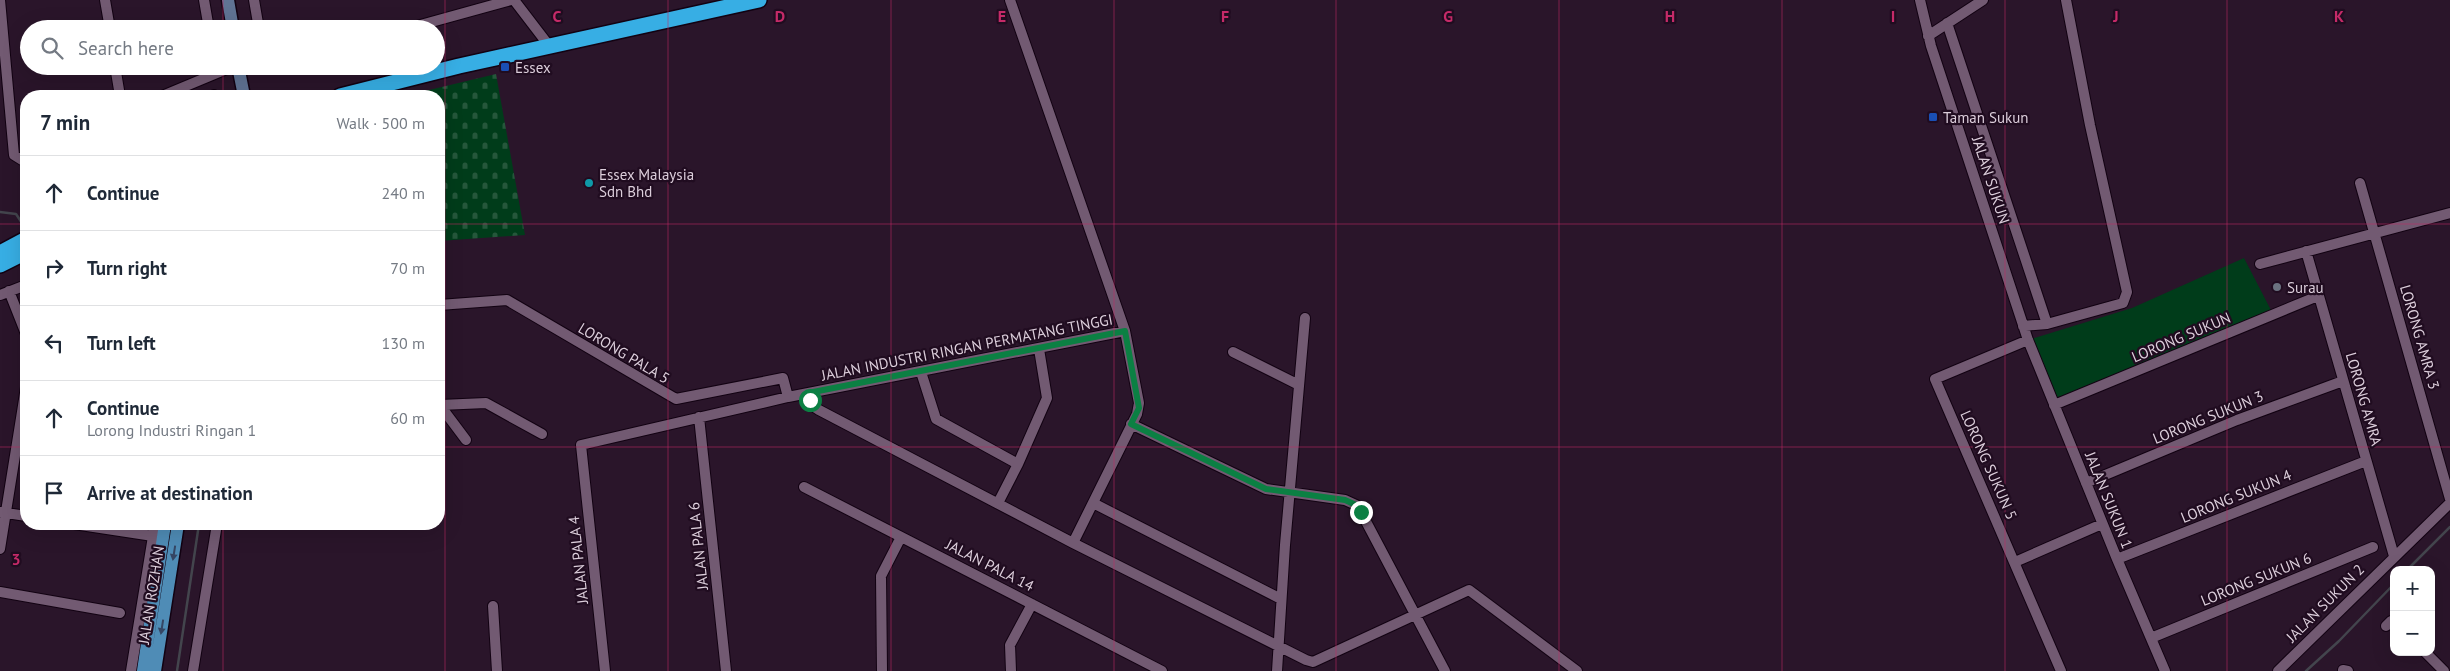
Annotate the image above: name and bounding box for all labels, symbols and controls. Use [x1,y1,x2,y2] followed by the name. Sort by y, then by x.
[553,6,562,26] text: C
[775,6,785,26] text: D
[998,6,1006,26] text: E
[1221,6,1229,26] text: F
[1443,6,1453,26] text: G
[1665,6,1675,26] text: H
[1891,6,1895,26] text: I
[2112,6,2119,26] text: J
[2334,6,2344,26] text: K
[20,20,445,75] search box
[38,34,66,62] icon: search
[78,36,174,60] text: Search here
[515,58,551,77] place label: Essex
[499,61,511,73] marker: Essex
[1943,108,2029,127] place label: Taman Sukun
[40,109,90,136] text: 7 min
[1927,111,1939,123] marker: Taman Sukun
[336,113,425,133] text: Walk · 500 m
[1968,133,2014,226] street label: JALAN SUKUN
[599,165,694,201] place label: Essex Malaysia Sdn Bhd
[583,177,595,189] marker: Essex Malaysia Sdn Bhd
[40,179,68,207] icon: ahead
[87,181,159,205] text: Continue
[382,183,425,203] text: 240 m
[40,254,68,282] icon: right
[87,256,167,280] text: Turn right
[390,258,425,278] text: 70 m
[2287,278,2324,297] place label: Surau
[2271,281,2283,293] marker: Surau
[2396,283,2444,391] street label: LORONG AMRA 3
[2129,308,2233,366] street label: LORONG SUKUN
[819,309,1114,385] street label: JALAN INDUSTRI RINGAN PERMATANG TINGGI
[575,318,673,388] street label: LORONG PALA 5
[40,329,68,357] icon: left
[87,331,156,355] text: Turn left
[382,333,425,353] text: 130 m
[2342,350,2386,448] street label: LORONG AMRA
[2150,386,2266,448] street label: LORONG SUKUN 3
[799,389,822,412] route start
[87,396,159,420] text: Continue
[40,404,68,432] icon: ahead
[1956,407,2022,523] street label: LORONG SUKUN 5
[390,408,425,428] text: 60 m
[87,420,256,440] text: Lorong Industri Ringan 1
[2081,448,2137,551] street label: JALAN SUKUN 1
[2178,465,2294,527] street label: LORONG SUKUN 4
[40,479,68,507] icon: arrive
[87,481,253,505] text: Arrive at destination
[684,501,712,592] street label: JALAN PALA 6
[1350,501,1373,524] route end
[564,515,592,606] street label: JALAN PALA 4
[942,534,1037,595] street label: JALAN PALA 14
[134,545,168,646] street label: JALAN ROZHAN
[169,545,177,561] one-way arrow
[2198,548,2314,610] street label: LORONG SUKUN 6
[11,549,21,569] text: 3
[2281,560,2368,647] street label: JALAN SUKUN 2
[2390,566,2435,656] map controls
[2390,566,2435,611] button: +
[2390,611,2435,656] button: −
[158,619,166,635] one-way arrow

